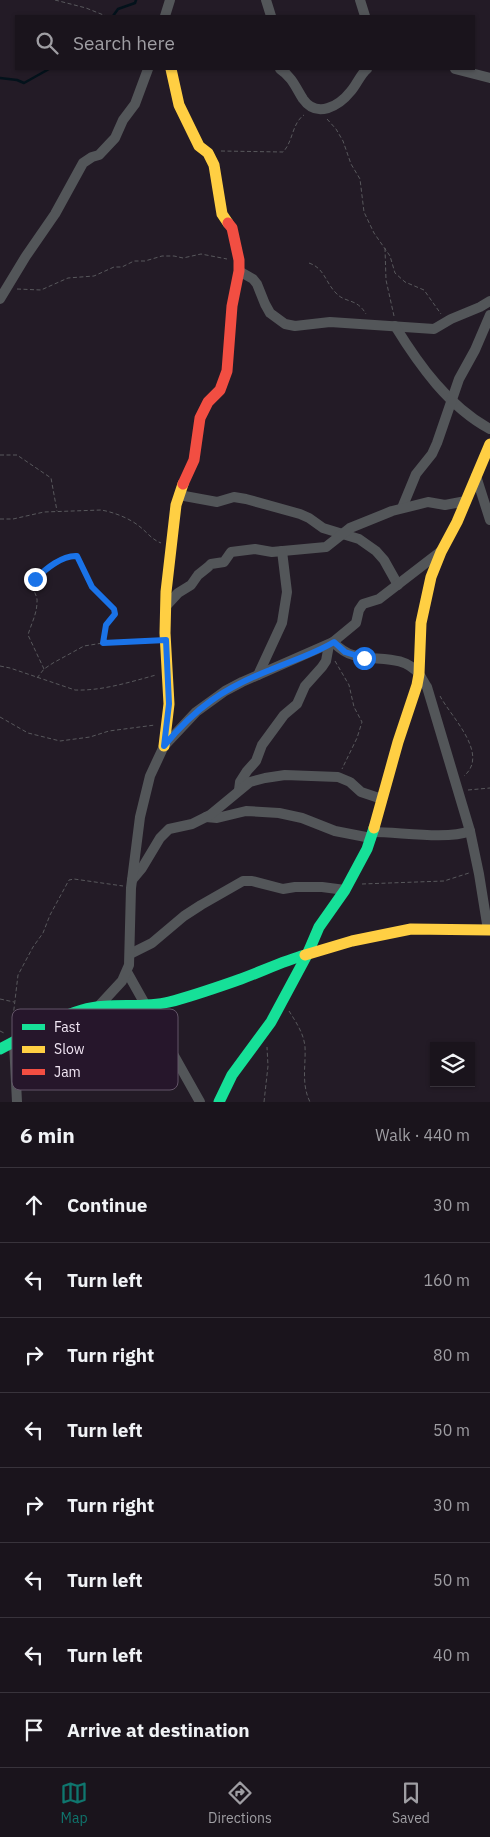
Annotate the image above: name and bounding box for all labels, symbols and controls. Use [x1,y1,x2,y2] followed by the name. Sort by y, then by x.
[15,15,475,70] search box
[33,29,61,57] icon: search
[73,31,175,55] text: Search here
[24,568,47,591] route end
[353,647,376,670] route start
[12,1009,178,1090] legend
[54,1018,80,1036] text: Fast
[54,1040,85,1058] text: Slow
[430,1042,475,1087] map controls
[430,1042,475,1087] button: layers
[54,1063,81,1081] text: Jam
[20,1121,75,1149] text: 6 min
[375,1125,470,1145] text: Walk · 440 m
[20,1191,48,1219] icon: ahead
[67,1193,147,1217] text: Continue
[433,1195,470,1215] text: 30 m
[20,1266,48,1294] icon: left
[67,1268,143,1292] text: Turn left
[423,1270,470,1290] text: 160 m
[20,1341,48,1369] icon: right
[67,1343,154,1367] text: Turn right
[433,1345,470,1365] text: 80 m
[20,1416,48,1444] icon: left
[67,1418,143,1442] text: Turn left
[433,1420,470,1440] text: 50 m
[20,1491,48,1519] icon: right
[67,1493,154,1517] text: Turn right
[433,1495,470,1515] text: 30 m
[20,1566,48,1594] icon: left
[67,1568,143,1592] text: Turn left
[433,1570,470,1590] text: 50 m
[20,1641,48,1669] icon: left
[67,1643,143,1667] text: Turn left
[433,1645,470,1665] text: 40 m
[20,1716,48,1744] icon: arrive
[67,1718,250,1742] text: Arrive at destination
[60,1779,88,1827] tab: Map
[208,1779,272,1827] tab: Directions
[392,1779,430,1827] tab: Saved

